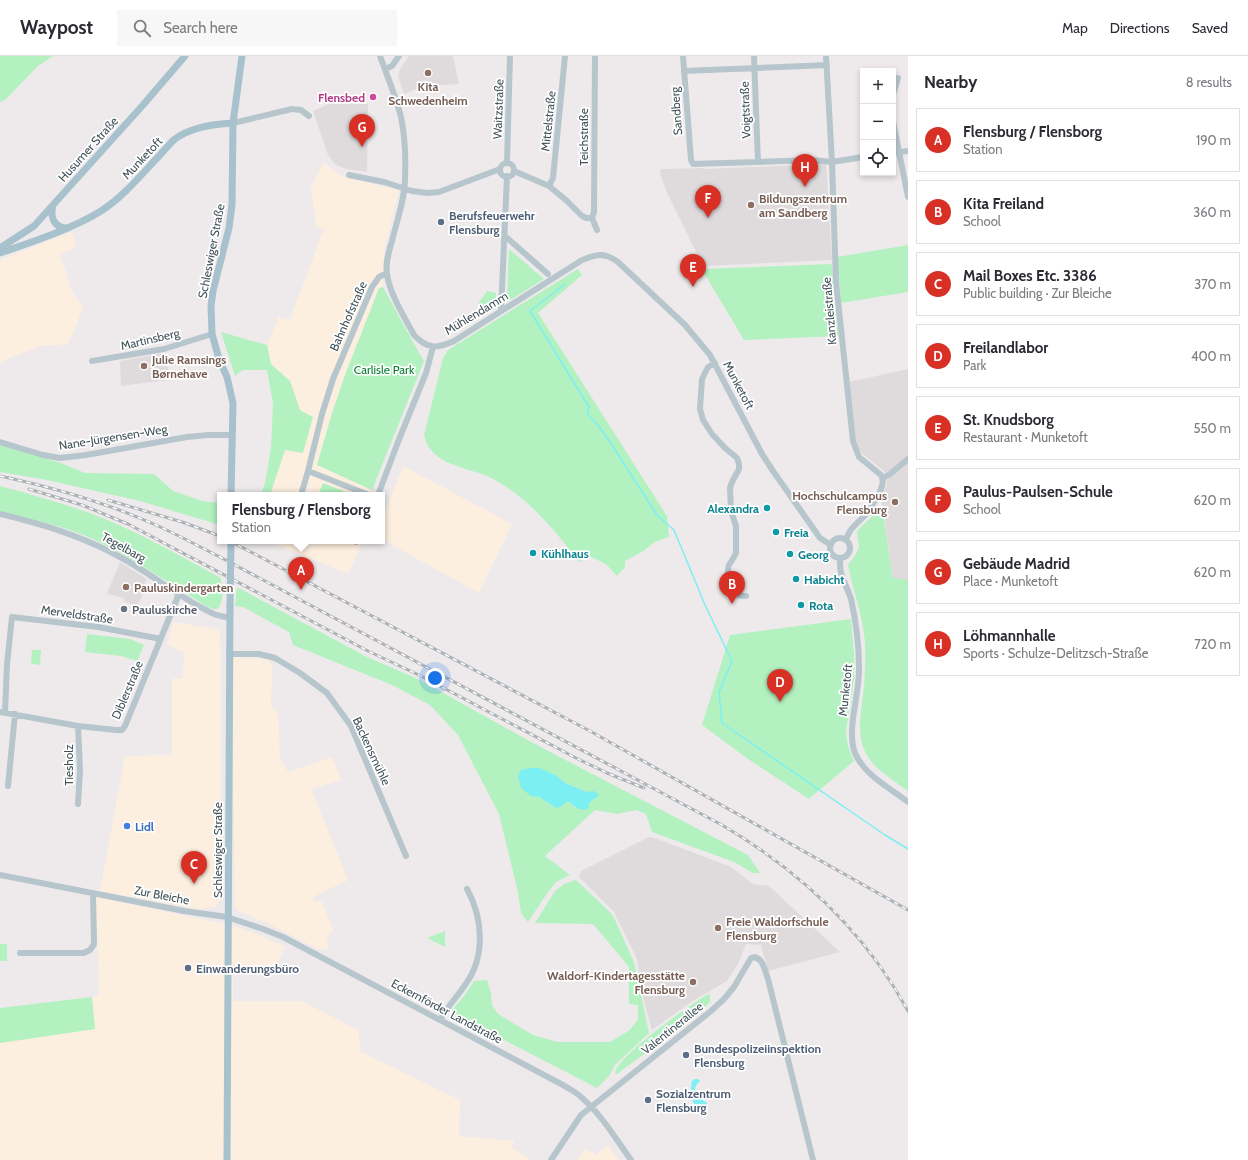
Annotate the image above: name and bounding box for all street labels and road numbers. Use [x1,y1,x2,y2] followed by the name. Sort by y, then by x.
[489,79,507,139] street label: Waitzstraße
[737,81,753,139] street label: Voigtstraße
[667,85,685,136] street label: Sandberg
[537,90,559,152] street label: Mittelstraße
[576,108,591,166] street label: Teichstraße
[55,113,121,185] street label: Husumer Straße
[119,134,165,182] street label: Munketoft
[194,202,228,300] street label: Schleswiger Straße
[819,277,839,345] street label: Kanzleistraße
[326,279,370,353] street label: Bahnhofstraße
[441,288,511,338] street label: Mühlendamm
[119,325,182,353] street label: Martinsberg
[720,358,758,412] street label: Munketoft
[58,421,169,453] street label: Nane-Jürgensen-Weg
[99,529,150,566] street label: Tegelbarg
[40,602,114,626] street label: Merveldstraße
[108,659,146,721] street label: Diblerstraße
[835,663,855,717] street label: Munketoft
[350,715,394,787] street label: Backensmühle
[61,744,76,786] street label: Tiesholz
[210,802,225,898] street label: Schleswiger Straße
[133,882,191,908] street label: Zur Bleiche
[389,975,505,1047] street label: Eckernförder Landstraße
[638,999,706,1057] street label: Valentinerallee

